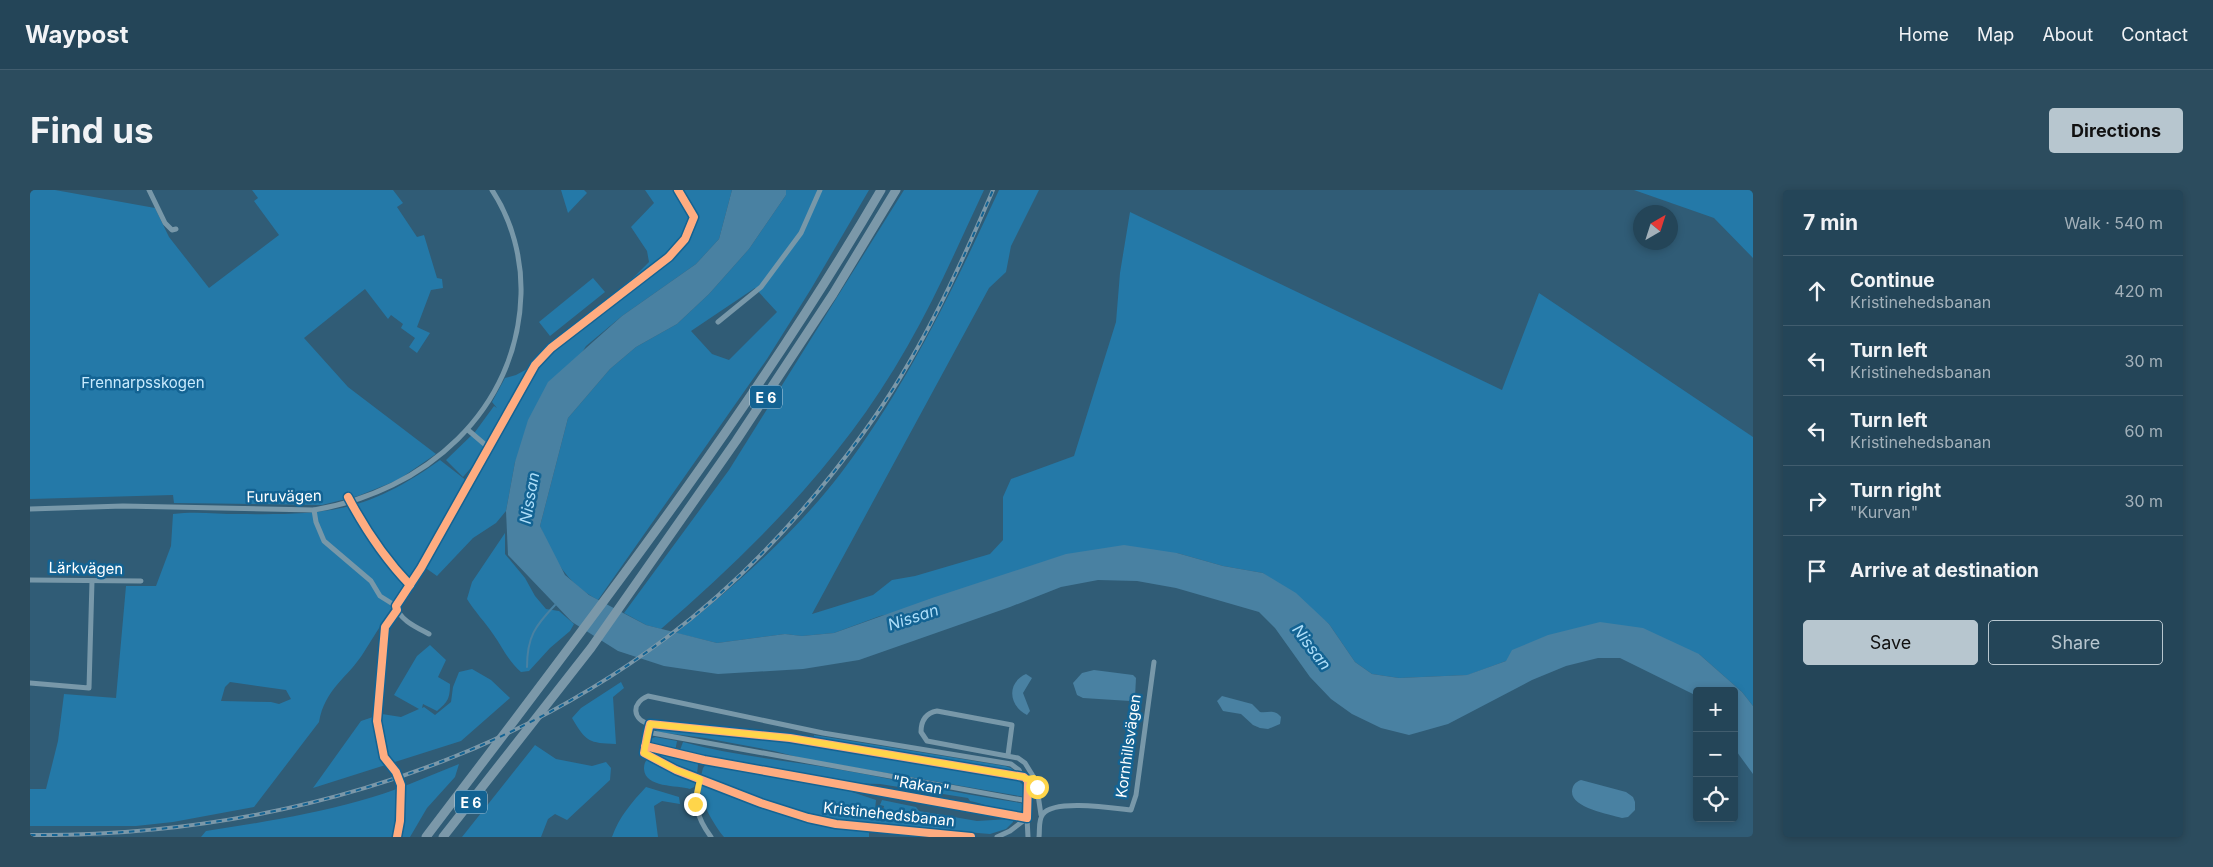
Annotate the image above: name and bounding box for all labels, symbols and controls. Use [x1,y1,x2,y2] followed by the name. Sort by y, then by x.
[25,20,129,49] text: Waypost
[1899,24,1949,45] text: Home
[1977,24,2014,45] text: Map
[2042,24,2093,45] text: About
[2121,24,2188,45] text: Contact
[2049,108,2183,153] button: Directions
[30,109,154,151] text: Find us
[1633,205,1678,250] north arrow
[1803,210,1858,235] text: 7 min
[2064,213,2163,233] text: Walk · 540 m
[1850,269,1935,292] text: Continue
[1803,277,1831,305] icon: ahead
[2114,281,2163,301] text: 420 m
[1850,292,1991,312] text: Kristinehedsbanan
[1850,339,1928,362] text: Turn left
[1803,347,1831,375] icon: left
[2125,351,2163,371] text: 30 m
[1850,362,1991,382] text: Kristinehedsbanan
[81,373,205,392] park label: Frennarpsskogen
[750,386,782,408] road number: E 6
[1850,409,1928,432] text: Turn left
[1803,417,1831,445] icon: left
[2124,421,2163,441] text: 60 m
[1850,432,1991,452] text: Kristinehedsbanan
[515,471,543,525] water label: Nissan
[1850,479,1941,502] text: Turn right
[246,486,322,506] street label: Furuvägen
[1803,487,1831,515] icon: right
[2125,491,2163,511] text: 30 m
[1850,502,1918,522] text: "Kurvan"
[1803,557,1831,585] icon: arrive
[49,558,123,578] street label: Lärkvägen
[1850,559,2039,582] text: Arrive at destination
[885,599,941,635] water label: Nissan
[1288,620,1336,674] water label: Nissan
[1803,620,1978,665] button: Save
[1988,620,2163,665] button: Share
[1693,687,1738,822] map controls
[1693,687,1738,732] button: +
[1111,693,1145,799] street label: Kornhillsvägen
[1693,732,1738,777] button: −
[891,771,951,799] street label: "Rakan"
[1026,776,1049,799] route start
[1693,777,1738,822] button: locate
[455,790,487,814] road number: E 6
[684,793,707,816] route end
[822,798,956,830] street label: Kristinehedsbanan

